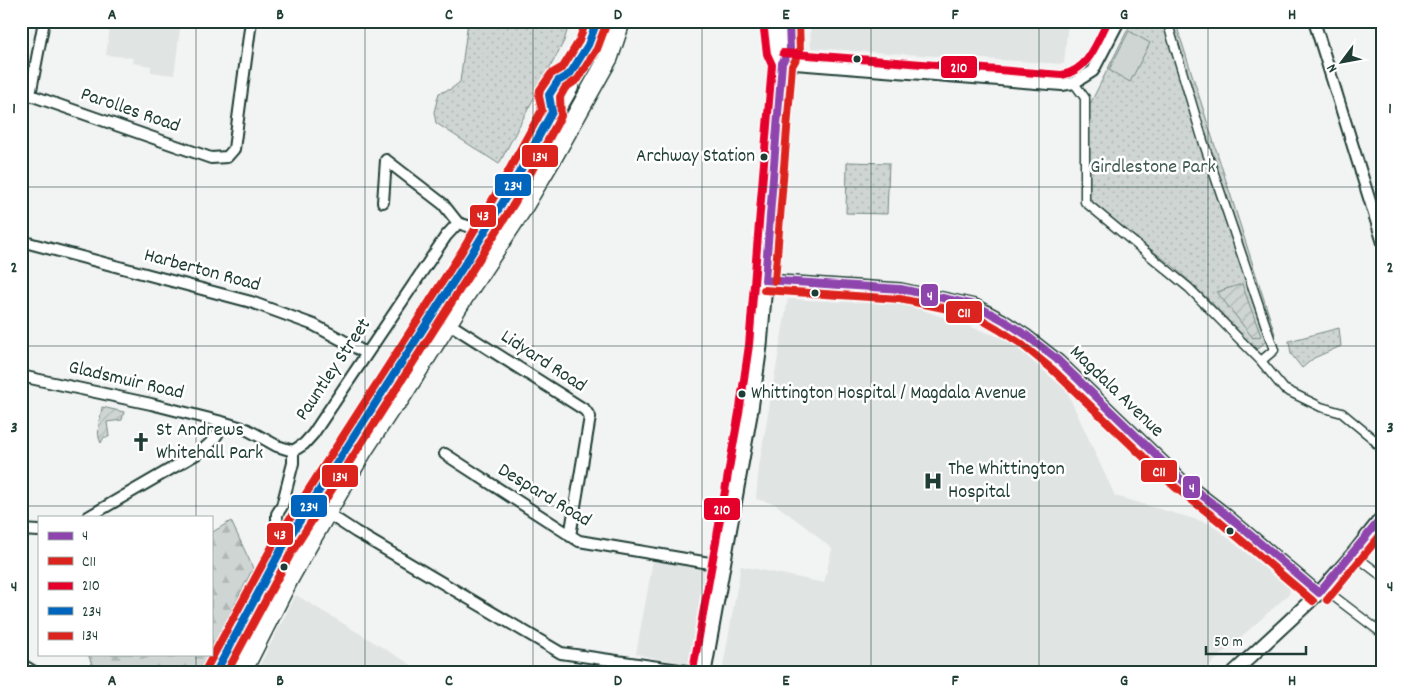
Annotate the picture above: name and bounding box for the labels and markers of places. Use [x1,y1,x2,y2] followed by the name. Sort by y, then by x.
[852,54,862,64] unlabelled marker
[636,144,755,171] place label: Archway Station
[759,152,769,162] marker: Archway Station
[810,288,820,298] unlabelled marker
[751,381,1026,408] place label: Whittington Hospital / Magdala Avenue
[737,389,747,399] marker: Whittington Hospital / Magdala Avenue
[156,417,263,468] place label: St Andrews Whitehall Park
[130,431,152,453] church icon: St Andrews Whitehall Park
[948,456,1065,507] place label: The Whittington Hospital
[922,470,944,492] hospital icon: The Whittington Hospital
[1225,526,1235,536] unlabelled marker
[279,562,289,572] unlabelled marker

